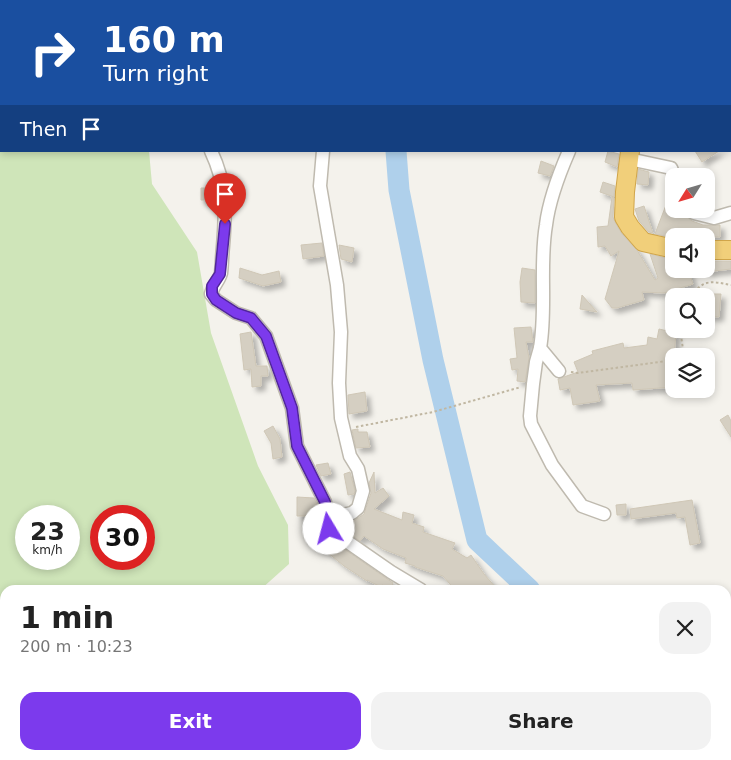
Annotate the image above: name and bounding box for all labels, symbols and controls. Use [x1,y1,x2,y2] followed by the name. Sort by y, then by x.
[20,20,85,85] icon: right
[103,20,225,60] text: 160 m
[103,61,208,86] text: Turn right
[77,115,105,143] icon: arrive
[20,118,67,140] text: Then
[665,168,715,218] north arrow
[665,168,715,398] map controls
[204,173,246,224] pin
[211,180,239,208] icon: arrive
[665,228,715,278] button: sound
[665,288,715,338] button: search
[665,348,715,398] button: layers
[302,502,354,554] position arrow
[90,505,155,570] speed limit sign: 30
[30,517,65,546] text: 23
[32,543,63,557] text: km/h
[20,600,114,635] text: 1 min
[659,602,711,654] button: close
[20,637,133,656] text: 200 m · 10:23
[20,692,361,750] button: Exit
[371,692,711,750] button: Share

